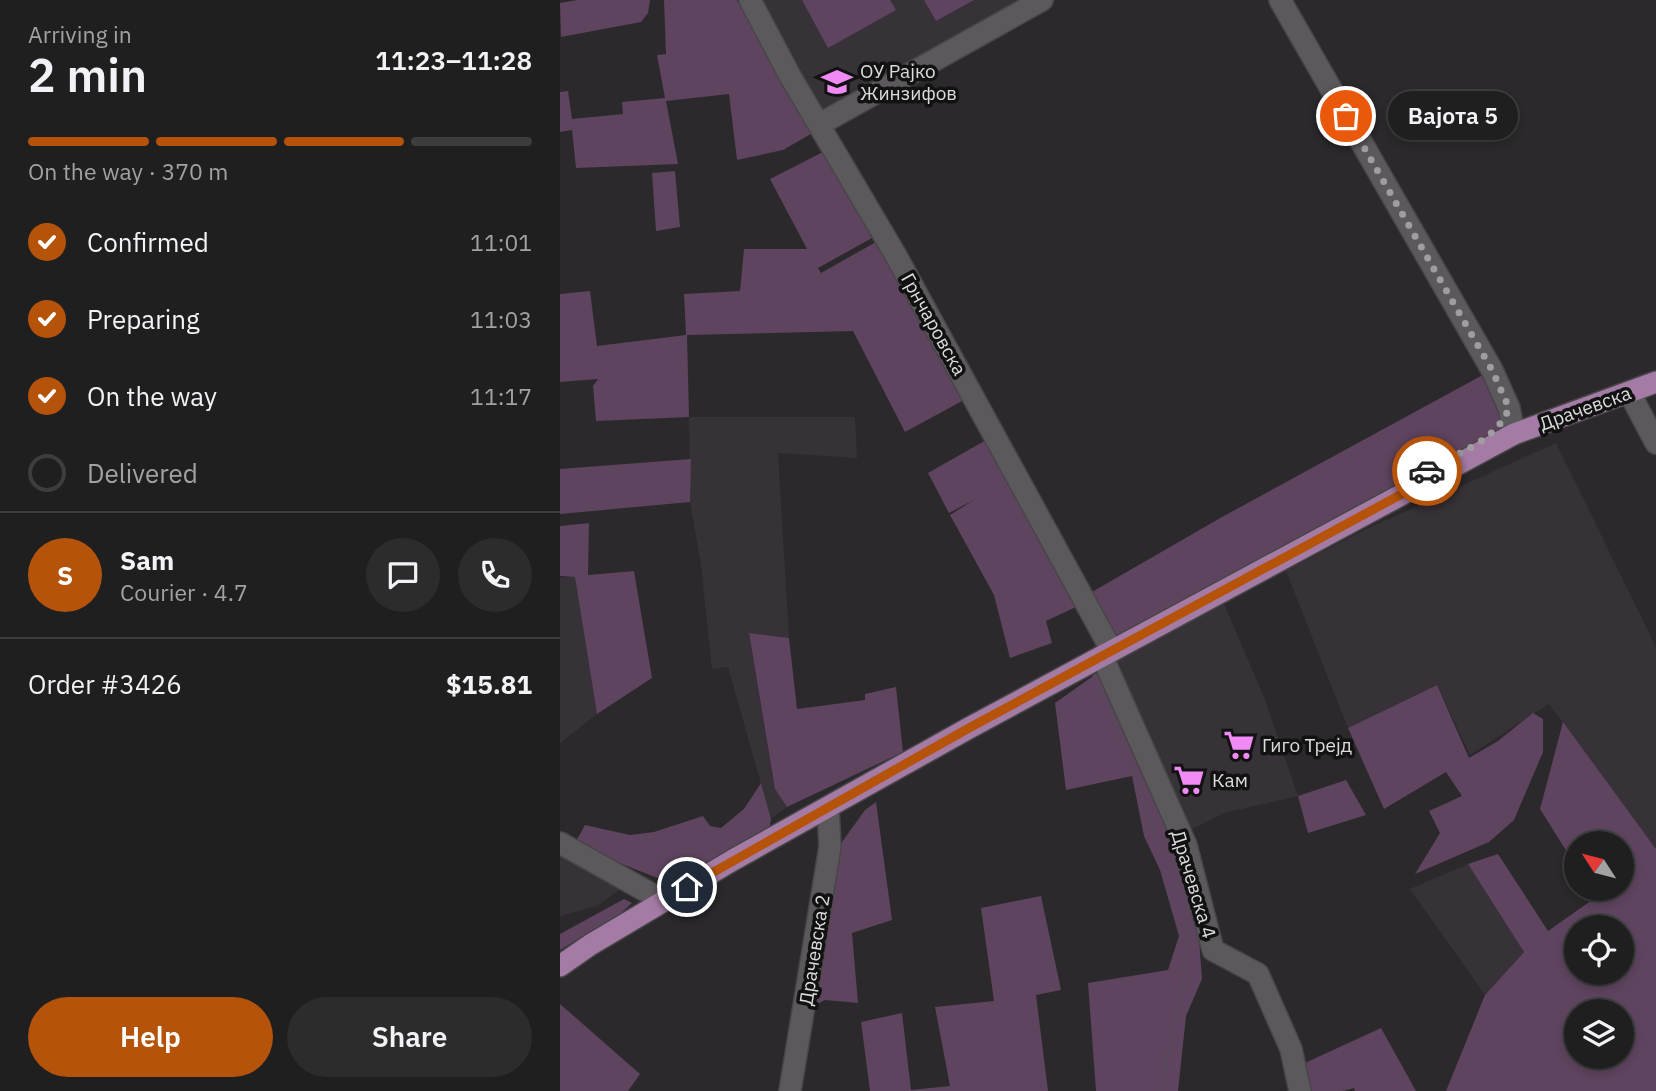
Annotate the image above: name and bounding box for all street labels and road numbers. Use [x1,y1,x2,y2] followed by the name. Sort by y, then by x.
[896,269,972,379] street label: Грнчаровска
[1536,380,1634,436] street label: Драчевска
[1166,827,1222,941] street label: Драчевска 4
[793,893,835,1007] street label: Драчевска 2

